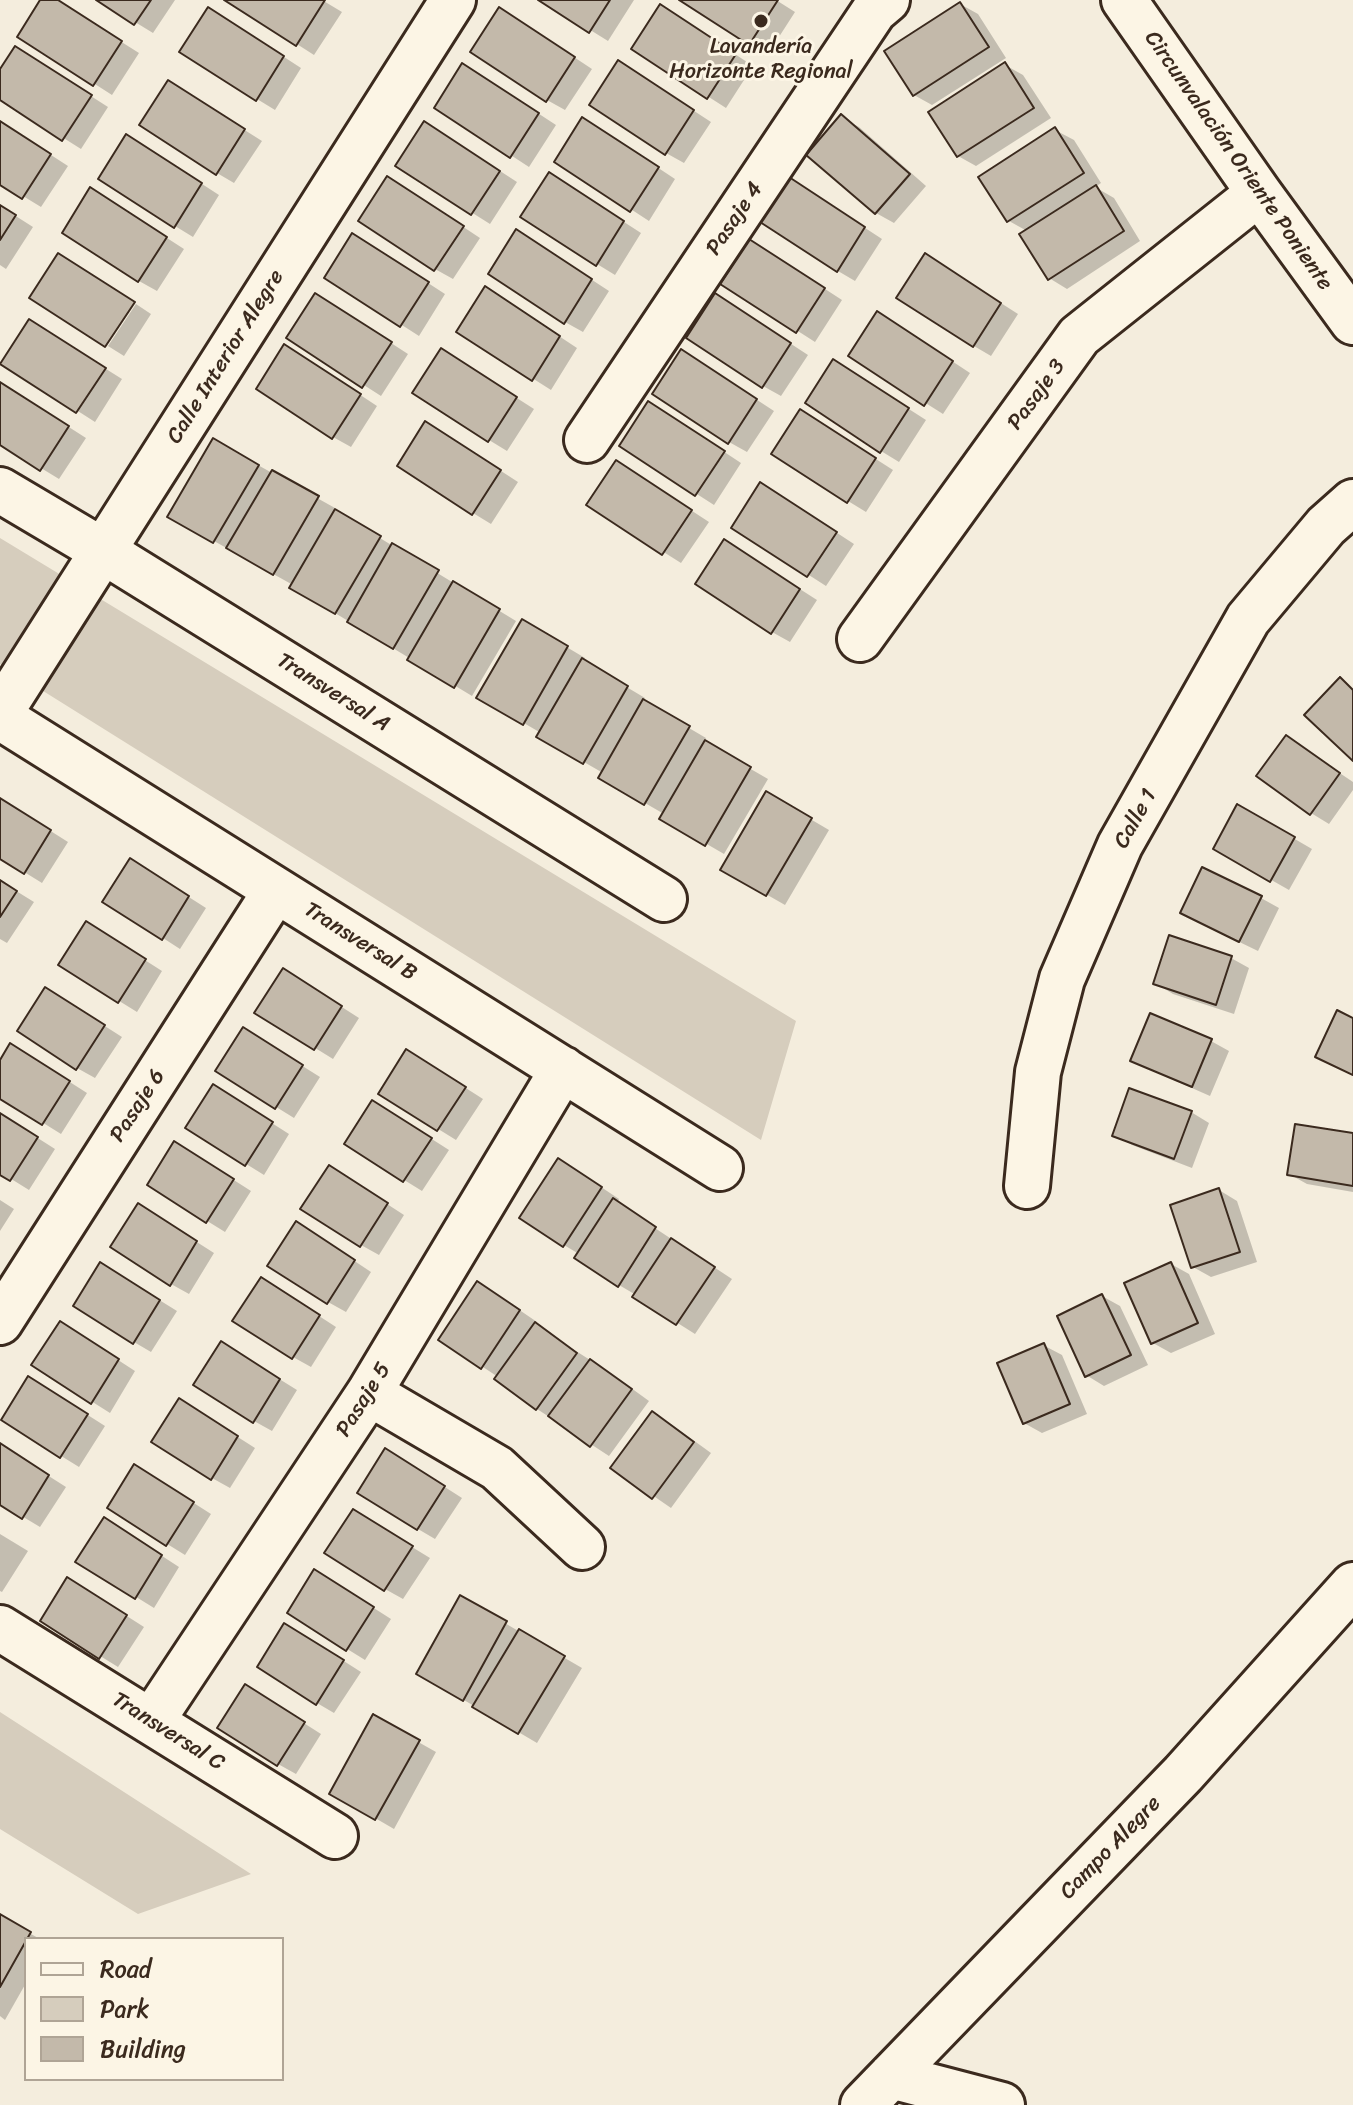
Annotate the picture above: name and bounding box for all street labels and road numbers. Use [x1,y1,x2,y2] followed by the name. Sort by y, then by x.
[1138,26,1338,296] street label: Circunvalación Oriente Poniente
[701,177,769,261] street label: Pasaje 4
[162,265,290,449] street label: Calle Interior Alegre
[1002,354,1072,436] street label: Pasaje 3
[272,648,394,738] street label: Transversal A
[1109,785,1163,853] street label: Calle 1
[299,897,421,987] street label: Transversal B
[105,1065,171,1147] street label: Pasaje 6
[331,1358,397,1442] street label: Pasaje 5
[107,1687,229,1777] street label: Transversal C
[1055,1791,1167,1905] street label: Campo Alegre

